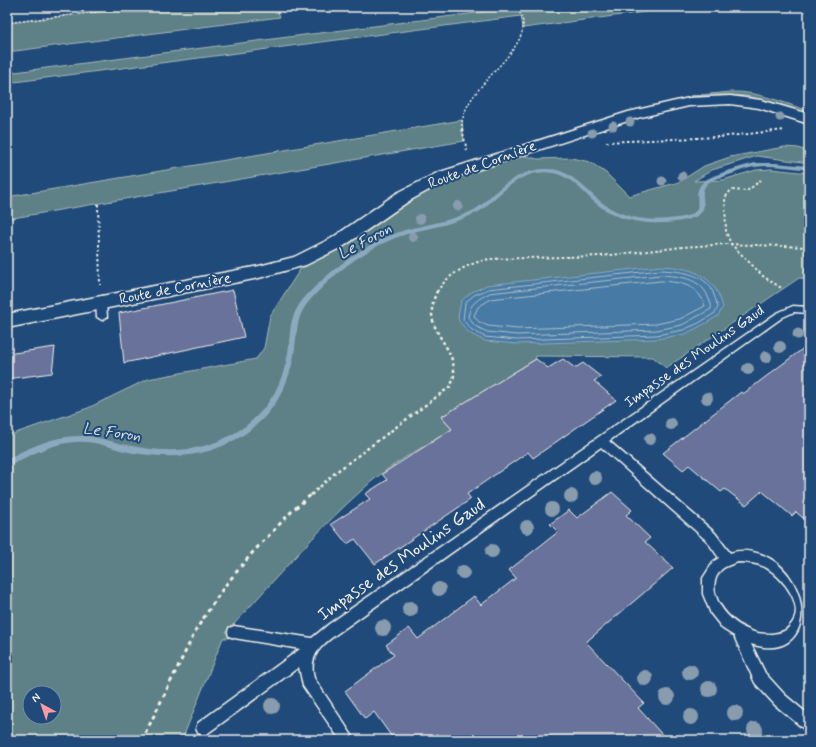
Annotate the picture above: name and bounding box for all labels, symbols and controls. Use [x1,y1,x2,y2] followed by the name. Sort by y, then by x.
[426,136,539,194] street label: Route de Cornière
[334,218,395,265] water label: Le Foron
[117,268,233,310] street label: Route de Cornière
[621,301,769,413] street label: Impasse des Moulins Gaud
[81,418,142,447] water label: Le Foron
[313,493,490,627] street label: Impasse des Moulins Gaud
[22,685,62,725] north arrow
[29,690,44,706] text: N

